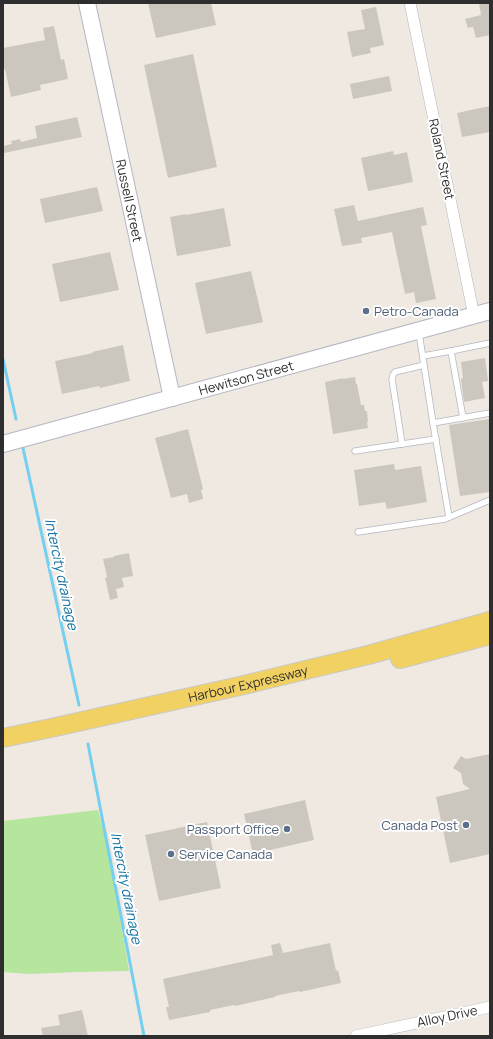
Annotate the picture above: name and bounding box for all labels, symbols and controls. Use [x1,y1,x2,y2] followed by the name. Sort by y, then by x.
[425,117,459,201] street label: Roland Street
[112,157,147,244] street label: Russell Street
[374,302,459,320] place label: Petro-Canada
[361,306,371,316] marker: Petro-Canada
[197,356,296,399] street label: Hewitson Street
[41,517,83,632] water label: Intercity drainage
[187,661,310,706] street label: Harbour Expressway
[382,816,458,834] place label: Canada Post
[187,820,279,838] place label: Passport Office
[461,820,471,830] marker: Canada Post
[282,824,292,834] marker: Passport Office
[107,831,147,946] water label: Intercity drainage
[179,845,273,863] place label: Service Canada
[166,849,176,859] marker: Service Canada
[415,1001,479,1031] street label: Alloy Drive

